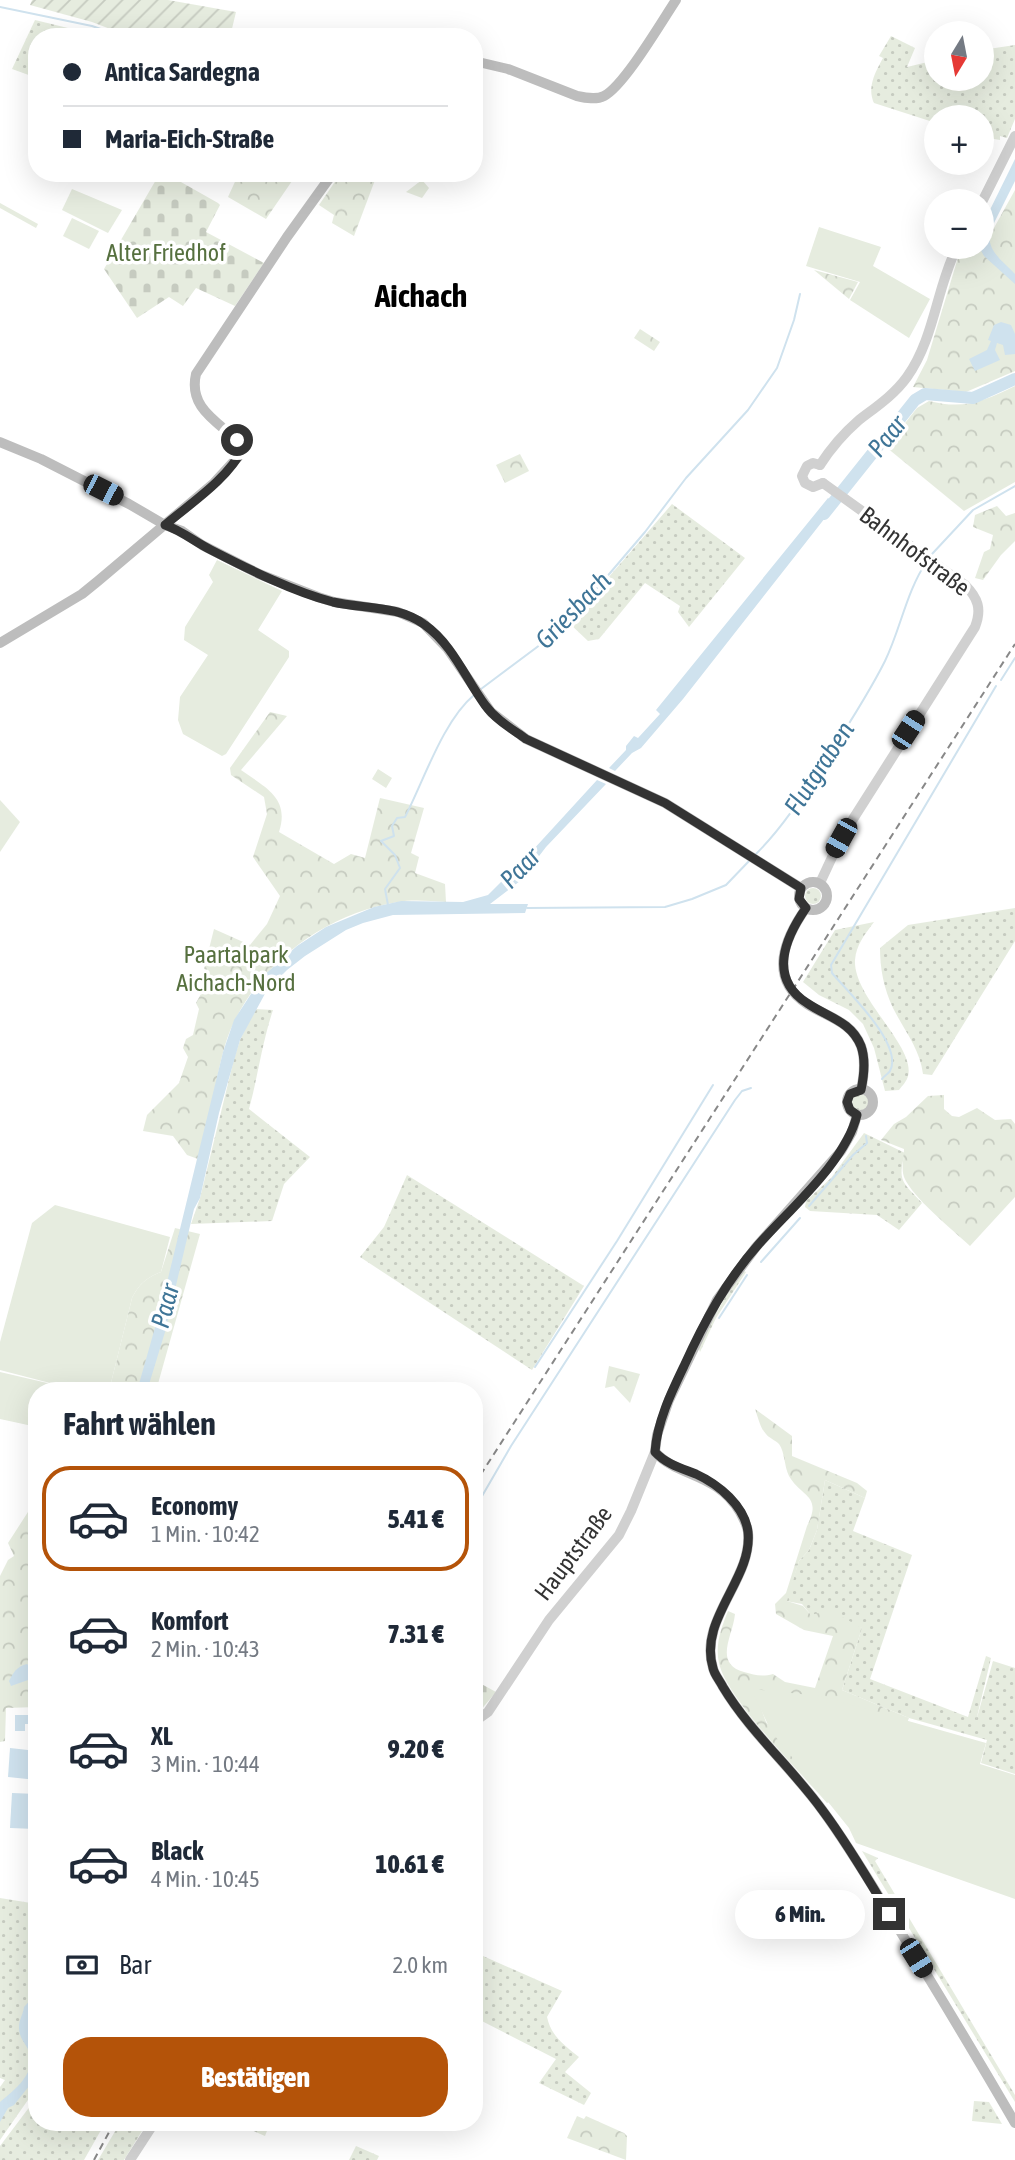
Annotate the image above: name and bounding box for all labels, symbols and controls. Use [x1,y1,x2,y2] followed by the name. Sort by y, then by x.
[924,21,994,91] north arrow
[924,21,994,259] map controls
[105,57,260,87] text: Antica Sardegna
[924,105,994,175] button: +
[105,124,274,154] text: Maria-Eich-Straße
[924,189,994,259] button: −
[106,239,226,266] park label: Alter Friedhof
[374,277,467,314] district label: Aichach
[861,408,913,463] water label: Paar
[221,424,253,456] route start
[80,471,127,509] car
[855,501,975,601] street label: Bahnhofstraße
[529,565,617,655] water label: Griesbach
[888,707,929,753] car
[778,715,860,820] water label: Flutgraben
[822,815,861,861] car
[494,841,547,894] water label: Paar
[176,941,296,996] park label: Paartalpark Aichach-Nord
[145,1279,186,1331] water label: Paar
[63,1405,216,1442] text: Fahrt wählen
[67,1487,130,1550] icon: car
[151,1491,238,1521] text: Economy
[529,1501,617,1605] street label: Hauptstraße
[387,1504,444,1534] text: 5.41 €
[151,1521,260,1547] text: 1 Min. · 10:42
[67,1602,130,1665] icon: car
[151,1606,228,1636] text: Komfort
[387,1619,444,1649] text: 7.31 €
[151,1636,260,1662] text: 2 Min. · 10:43
[67,1717,130,1780] icon: car
[151,1721,173,1751] text: XL
[387,1734,444,1764] text: 9.20 €
[151,1751,260,1777] text: 3 Min. · 10:44
[67,1832,130,1895] icon: car
[151,1836,203,1866] text: Black
[375,1849,444,1879] text: 10.61 €
[151,1866,260,1892] text: 4 Min. · 10:45
[735,1890,864,1938] callout: 6 Min.
[873,1898,905,1930] route end
[775,1901,825,1927] text: 6 Min.
[896,1935,937,1981] car
[63,1946,101,1984] icon: cash
[119,1950,151,1980] text: Bar
[392,1952,448,1978] text: 2.0 km
[63,2037,448,2117] button: Bestätigen

